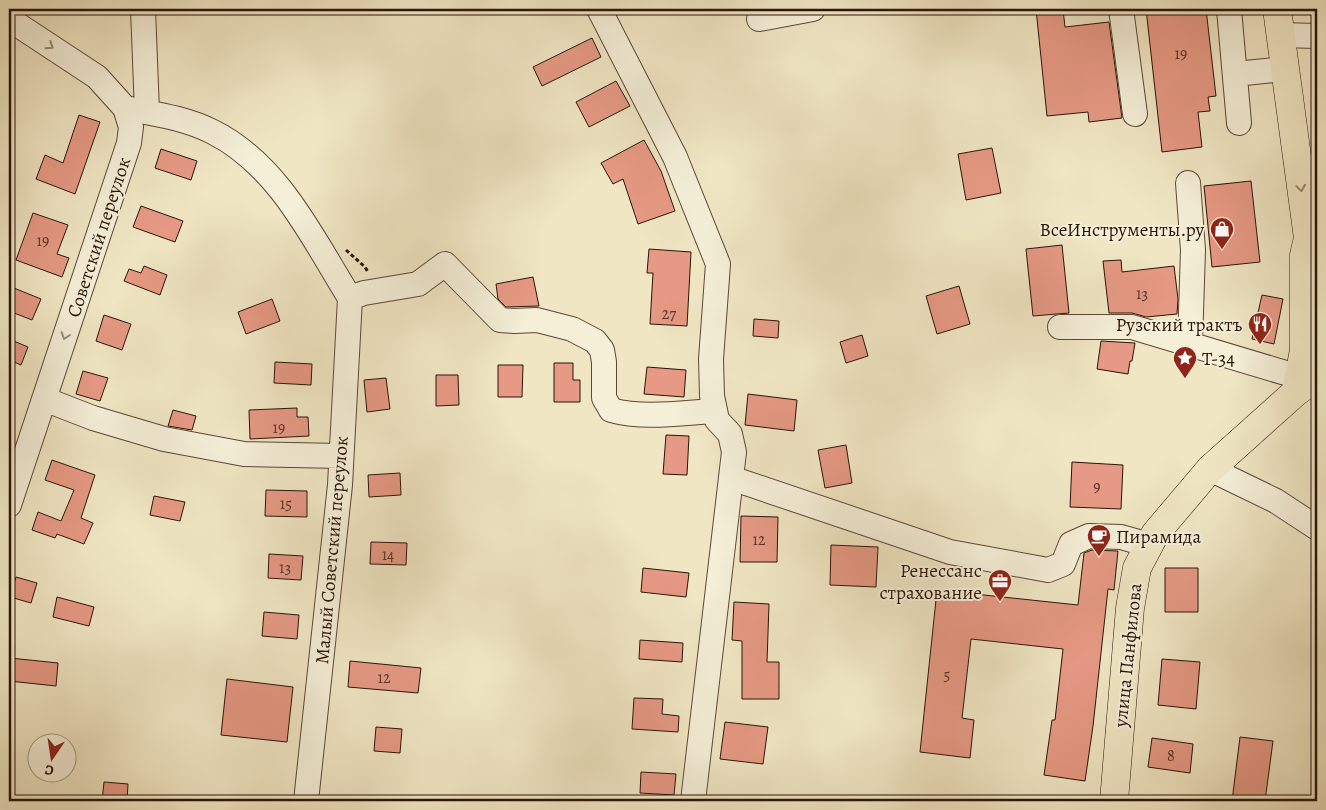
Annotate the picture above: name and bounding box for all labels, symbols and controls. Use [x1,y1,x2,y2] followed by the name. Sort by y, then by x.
[44,40,53,49] one-way arrow
[1175,43,1187,65] house number: 19
[61,154,137,321] street label: Советский переулок
[1295,184,1306,192] one-way arrow
[1209,216,1235,250] shop icon: ВсеИнструменты.ру
[1040,217,1204,243] place label: ВсеИнструменты.ру
[37,230,49,252] house number: 19
[1136,283,1148,305] house number: 13
[662,303,676,325] house number: 27
[1247,311,1273,345] restaurant icon: Рузский трактъ
[1116,312,1243,338] place label: Рузский трактъ
[61,331,71,339] one-way arrow
[1172,345,1198,379] place icon: Т-34
[1202,346,1235,372] place label: Т-34
[273,417,285,439] house number: 19
[309,435,355,665] street label: Малый Советский переулок
[1093,476,1101,498] house number: 9
[280,493,292,515] house number: 15
[1086,523,1112,557] cafe icon: Пирамида
[1116,524,1201,550] place label: Пирамида
[752,529,766,551] house number: 12
[382,544,394,566] house number: 14
[279,557,291,579] house number: 13
[879,558,982,606] place label: Ренессанс страхование
[987,568,1013,602] office icon: Ренессанс страхование
[1107,582,1149,729] street label: улица Панфилова
[944,664,951,686] house number: 5
[377,667,391,689] house number: 12
[28,732,78,782] north arrow
[1167,745,1175,767] house number: 8
[42,760,56,780] text: С

